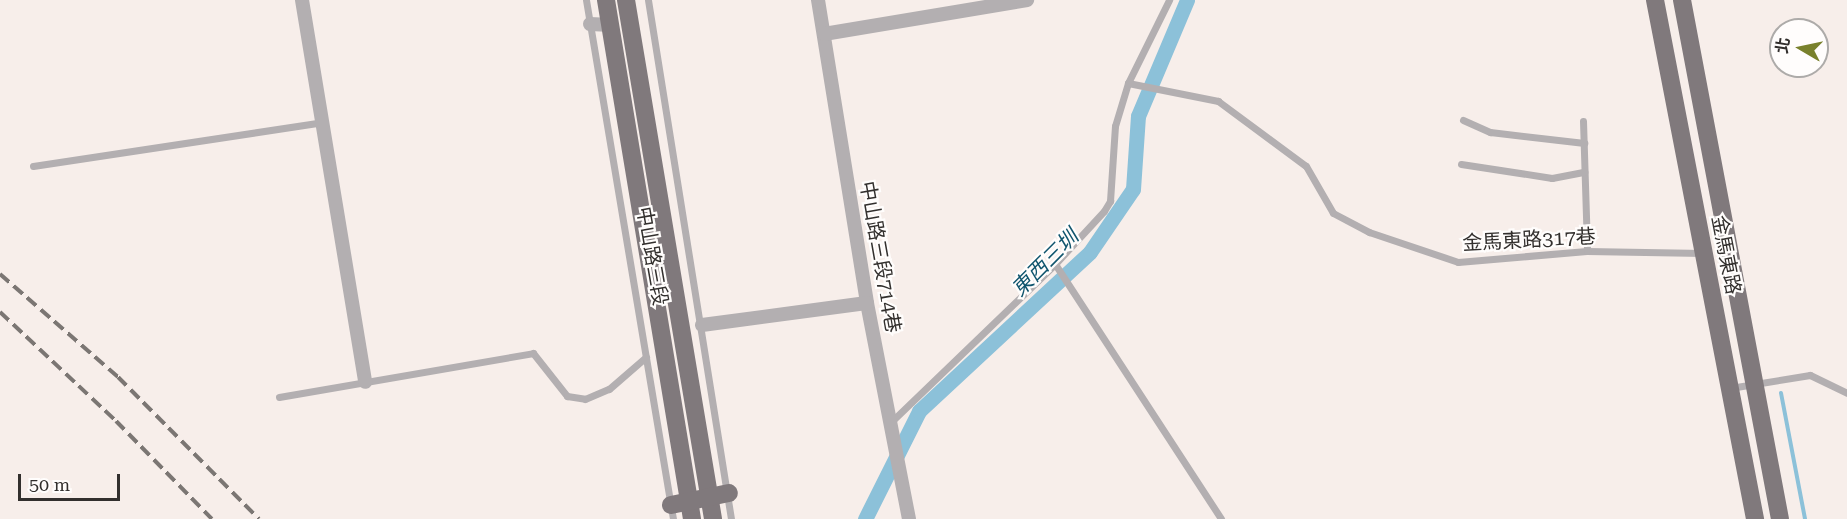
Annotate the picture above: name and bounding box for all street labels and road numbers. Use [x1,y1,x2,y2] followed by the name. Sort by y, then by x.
[855,179,905,335] street label: 中山路三段714巷
[631,205,673,307] street label: 中山路三段
[1707,213,1745,297] street label: 金馬東路
[1462,225,1596,255] street label: 金馬東路317巷

